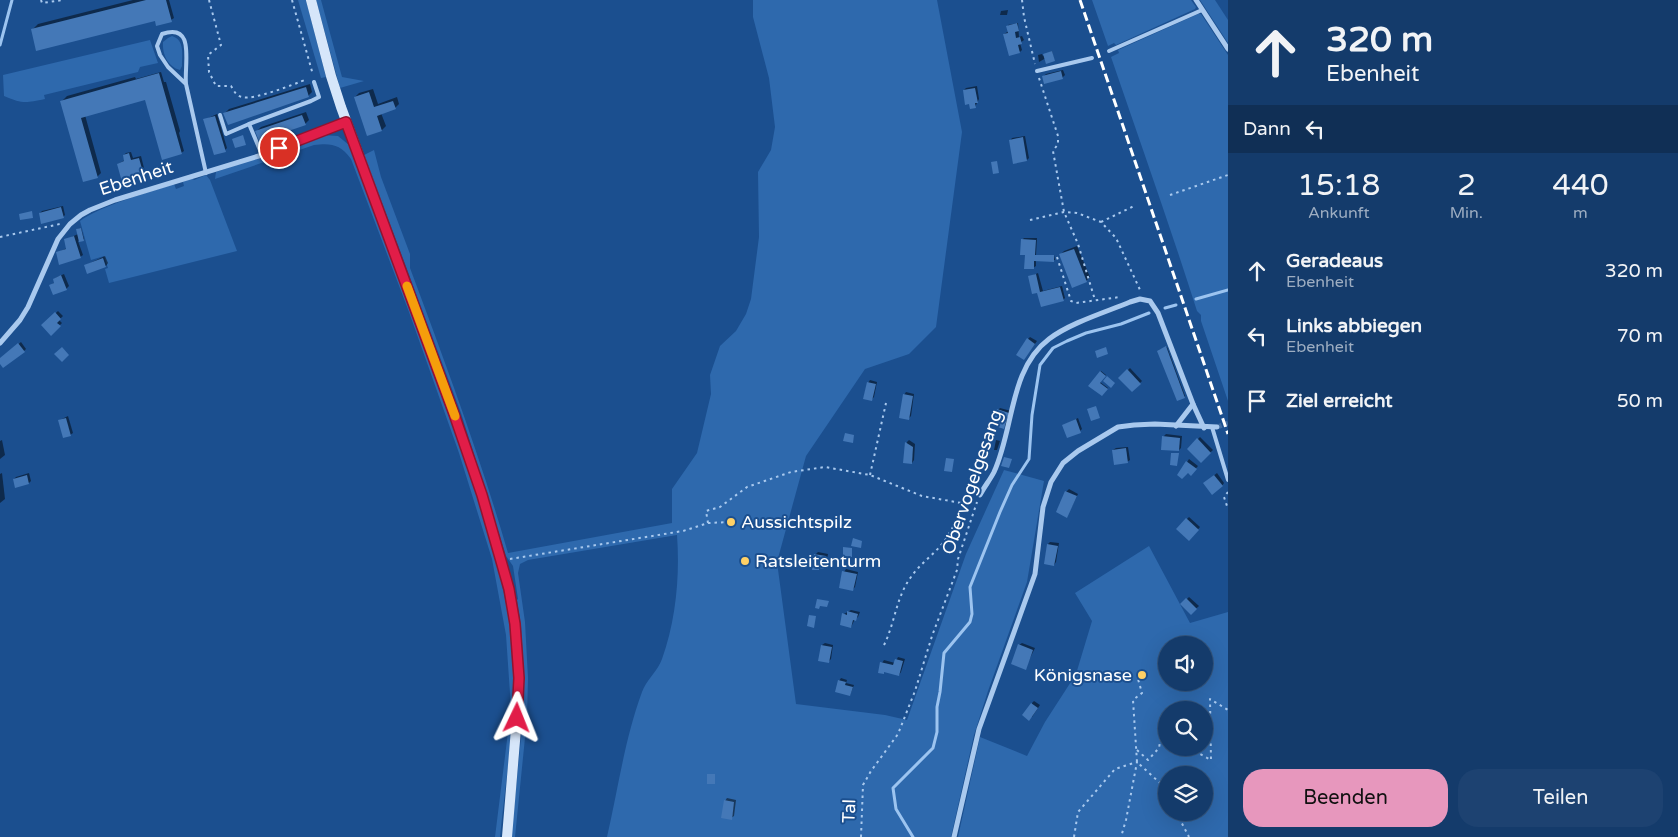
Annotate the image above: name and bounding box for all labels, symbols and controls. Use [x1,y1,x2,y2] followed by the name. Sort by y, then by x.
[1326,19,1433,61] text: 320 m
[1243,20,1308,85] icon: ahead
[1326,61,1420,87] text: Ebenheit
[1301,115,1329,143] icon: left
[1243,118,1291,140] text: Dann
[258,127,300,169] pin
[265,134,293,162] icon: arrive
[96,156,176,200] street label: Ebenheit
[1297,167,1380,204] text: 15:18
[1457,167,1476,204] text: 2
[1552,167,1609,204] text: 440
[1308,203,1370,223] text: Ankunft
[1450,203,1483,223] text: Min.
[1573,203,1588,223] text: m
[1286,250,1383,272] text: Geradeaus
[1243,257,1271,285] icon: ahead
[1605,260,1663,282] text: 320 m
[1286,272,1354,292] text: Ebenheit
[1286,315,1422,337] text: Links abbiegen
[1243,322,1271,350] icon: left
[1617,325,1663,347] text: 70 m
[1286,337,1354,357] text: Ebenheit
[1243,387,1271,415] icon: arrive
[1286,390,1393,412] text: Ziel erreicht
[1617,390,1663,412] text: 50 m
[937,407,1007,557] street label: Obervogelgesang
[741,511,852,533] place label: Aussichtspilz
[725,516,737,528] marker: Aussichtspilz
[755,550,881,572] place label: Ratsleitenturm
[739,555,751,567] marker: Ratsleitenturm
[1158,636,1213,821] map controls
[1158,636,1213,691] button: sound
[1034,664,1132,686] place label: Königsnase
[1136,669,1148,681] marker: Königsnase
[490,691,542,743] position arrow
[1158,701,1213,756] button: search
[1158,766,1213,821] button: layers
[1243,769,1448,827] button: Beenden
[1458,769,1663,827] button: Teilen
[838,799,860,823] street label: Tal

